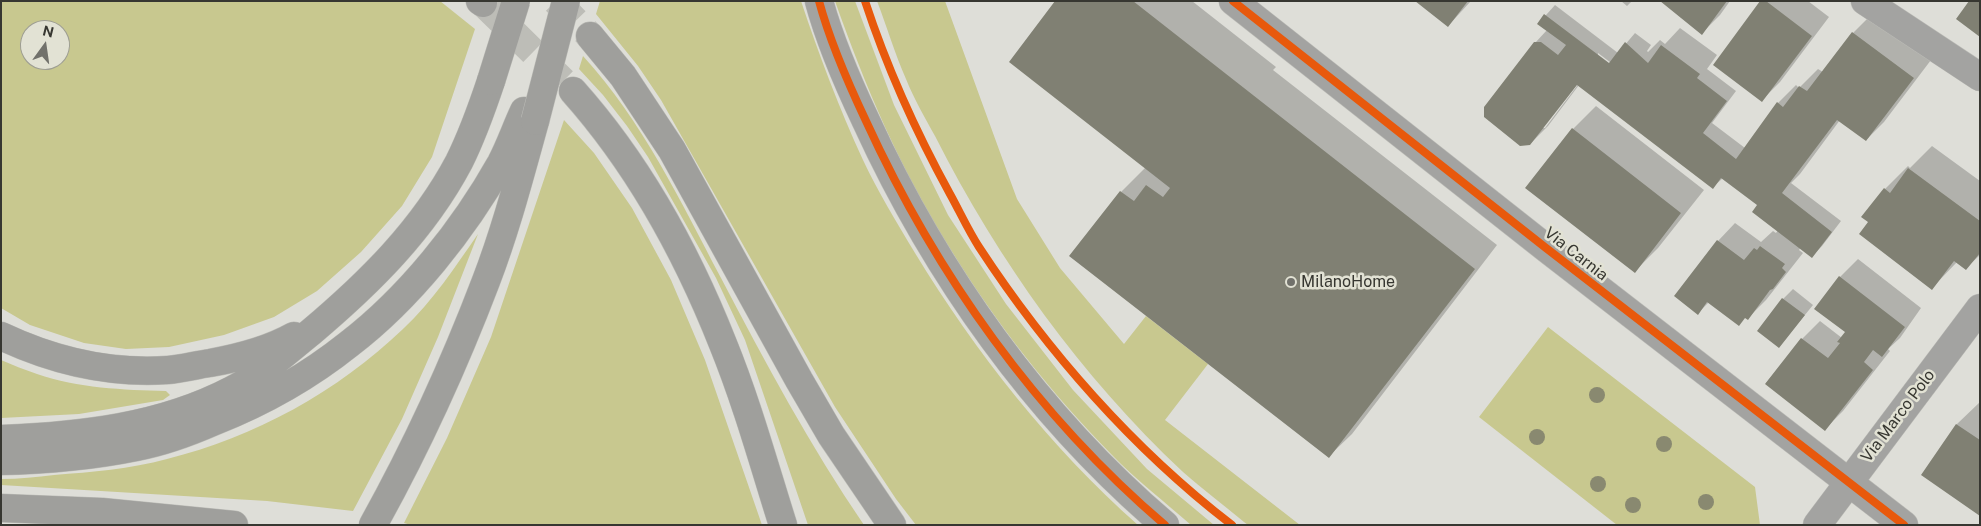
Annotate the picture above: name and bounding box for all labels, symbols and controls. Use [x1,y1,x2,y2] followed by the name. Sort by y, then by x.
[20,20,70,70] north arrow
[41,22,56,41] text: N
[1540,223,1612,285] street label: Via Carnia
[1301,272,1395,292] place label: MilanoHome
[1285,276,1297,288] marker: MilanoHome
[1857,366,1939,466] street label: Via Marco Polo

